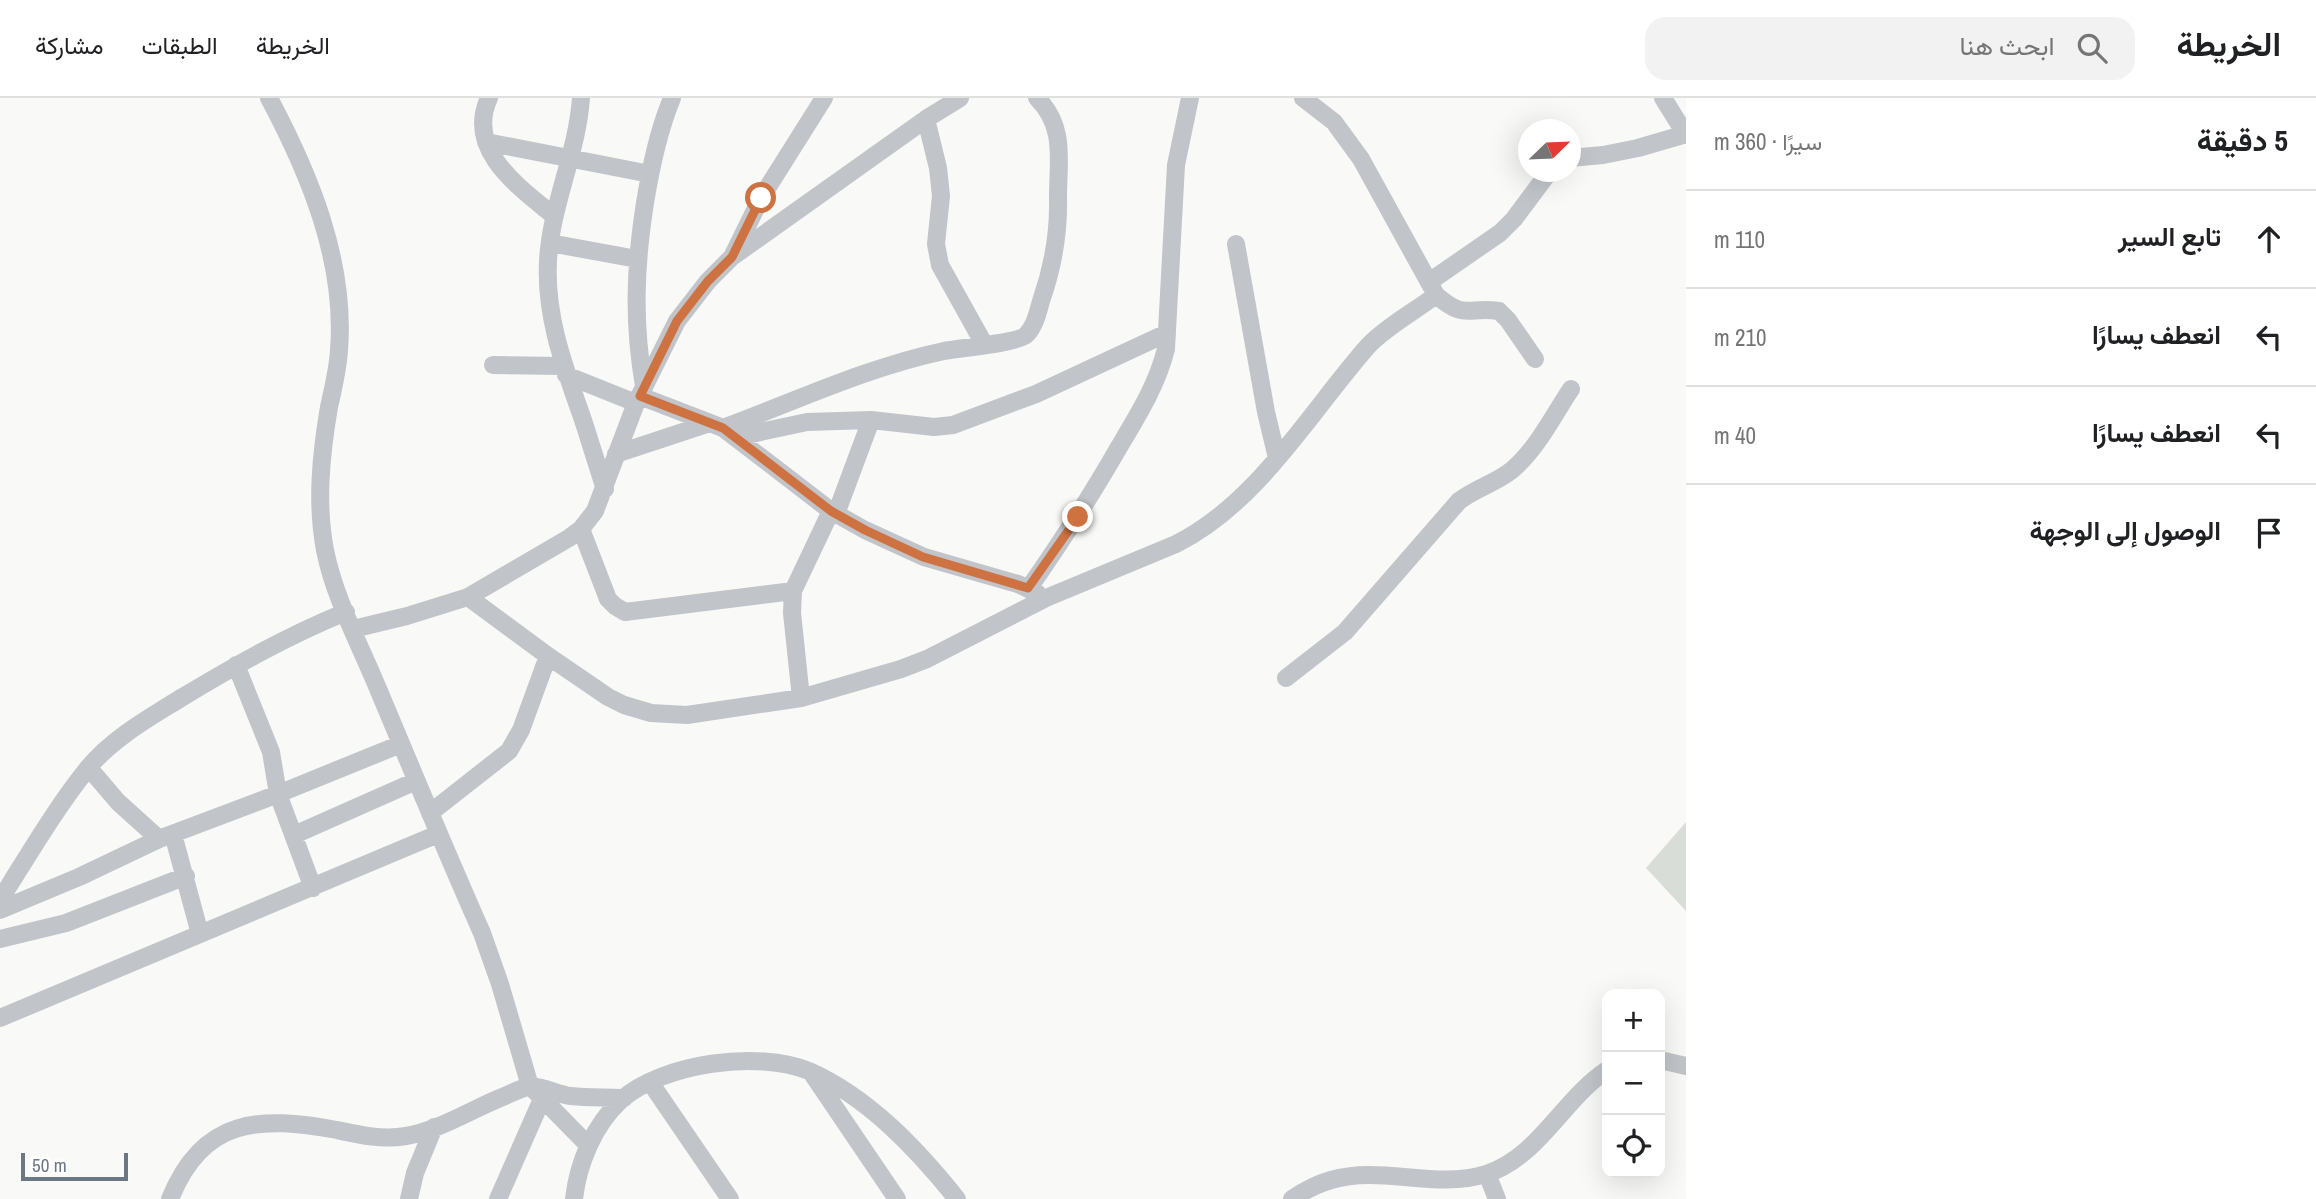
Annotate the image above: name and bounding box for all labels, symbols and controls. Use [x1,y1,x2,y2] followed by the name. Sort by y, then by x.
[1645,17,2135,80] search box
[2177,22,2281,66] text: الخريطة
[1959,28,2055,63] text: ابحث هنا
[35,29,103,61] text: مشاركة
[141,29,218,61] text: الطبقات
[256,29,330,61] text: الخريطة
[2073,29,2111,67] icon: search
[1518,119,1581,182] north arrow
[2197,120,2288,160] text: 5 دقيقة
[1714,126,1822,157] text: سيرًا · 360 m
[745,182,776,213] route start
[2118,219,2221,254] text: تابع السير
[2250,220,2288,258] icon: ahead
[1714,224,1765,255] text: 110 m
[2092,317,2221,352] text: انعطف يسارًا
[2250,318,2288,356] icon: left
[1714,322,1766,353] text: 210 m
[2092,415,2221,450] text: انعطف يسارًا
[2250,416,2288,454] icon: left
[1714,420,1756,451] text: 40 m
[1062,501,1093,532] route end
[2029,513,2221,548] text: الوصول إلى الوجهة
[2250,514,2288,552] icon: arrive
[1602,989,1665,1178] map controls
[1602,989,1665,1052] button: +
[1602,1052,1665,1115] button: −
[1602,1115,1665,1178] button: locate
[21,1150,128,1182] scale bar
[32,1152,67,1178] text: 50 m

